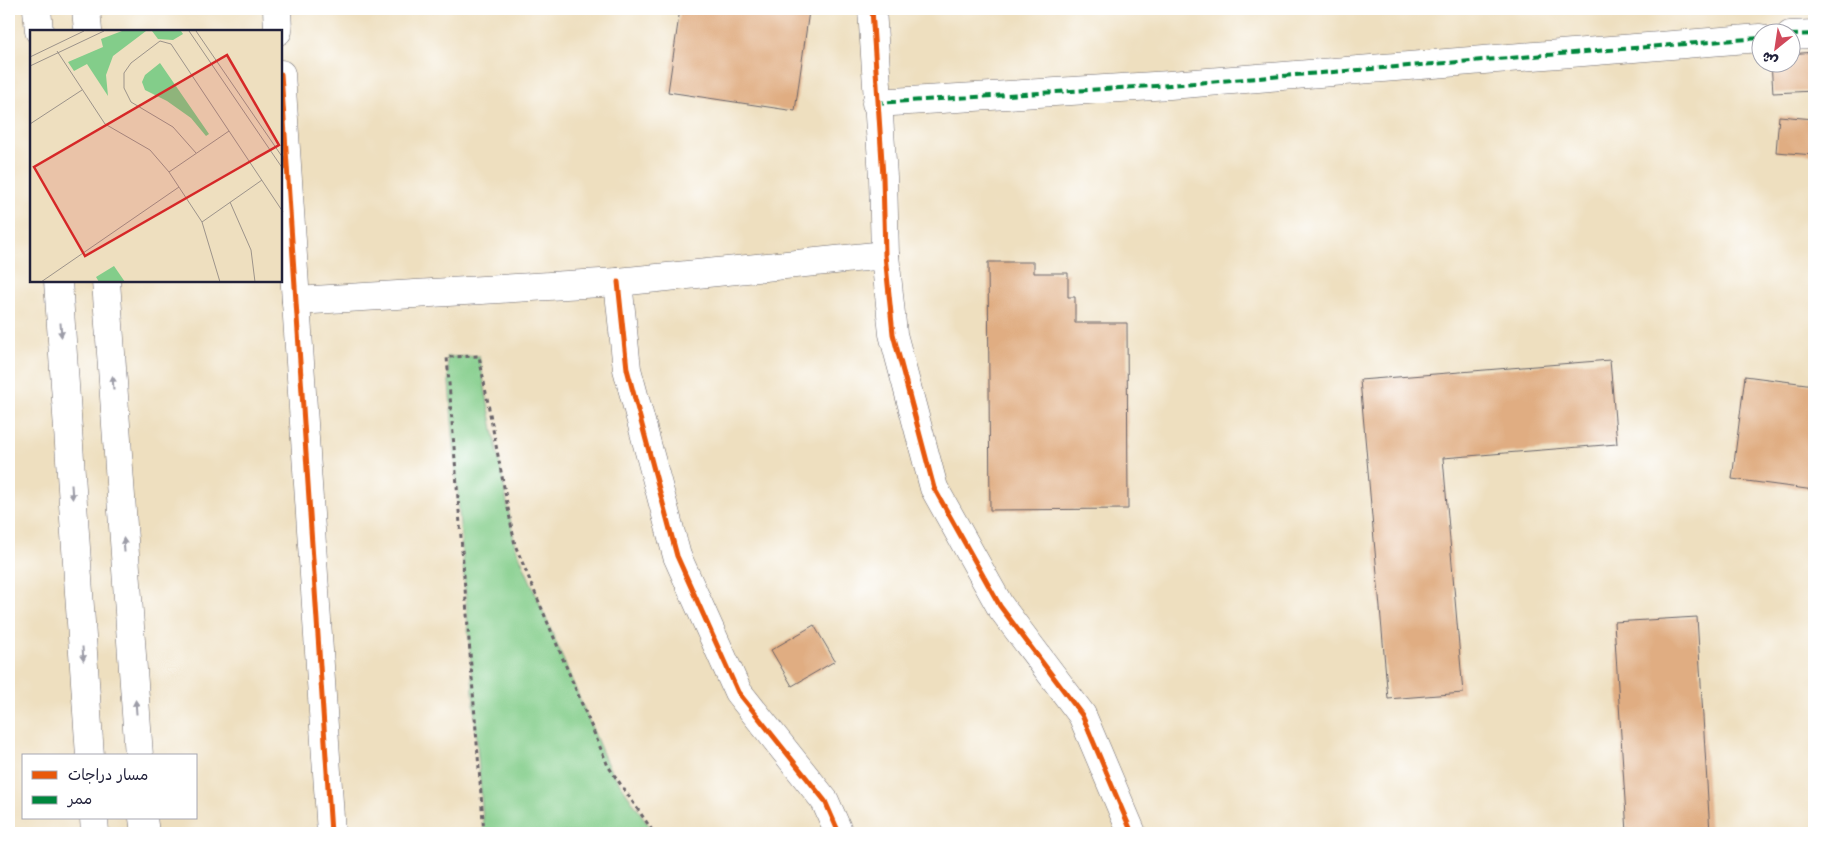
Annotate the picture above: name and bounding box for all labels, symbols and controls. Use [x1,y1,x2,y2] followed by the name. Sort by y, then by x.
[1750,22,1800,72] north arrow
[30,30,282,282] inset map
[1759,48,1781,70] text: ش
[57,322,65,338] one-way arrow
[109,375,117,391] one-way arrow
[68,484,76,500] one-way arrow
[120,537,128,553] one-way arrow
[79,646,87,662] one-way arrow
[131,699,139,715] one-way arrow
[22,754,198,820] legend
[68,766,148,784] text: مسار دراجات
[66,790,92,808] text: ممر

